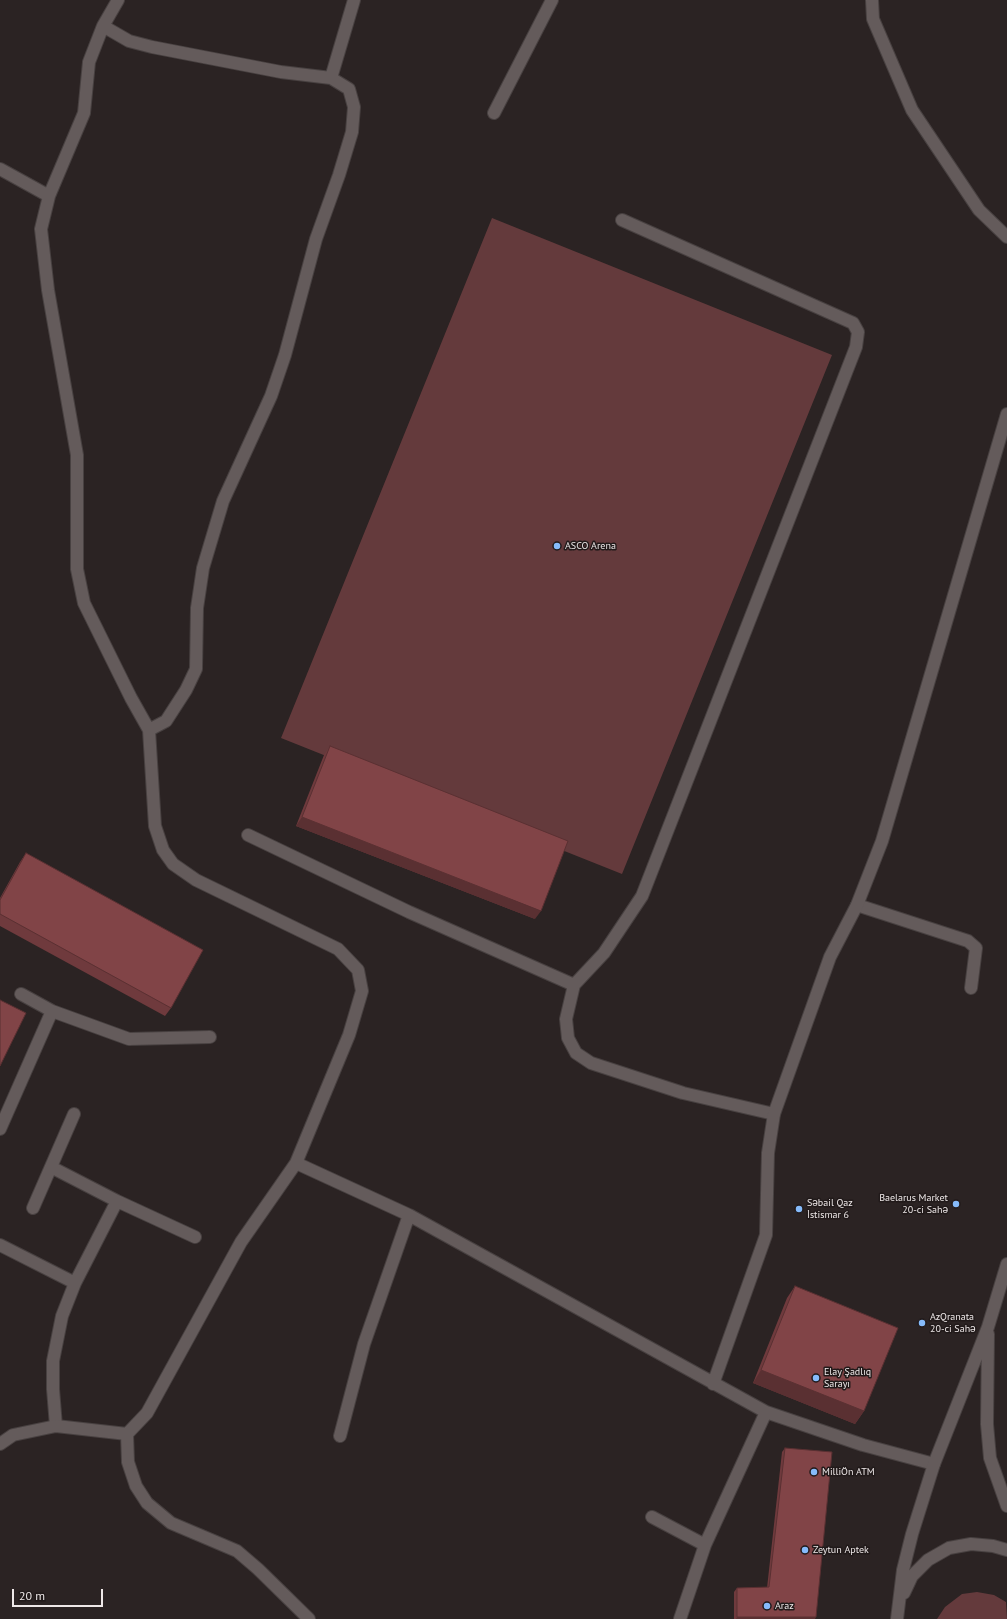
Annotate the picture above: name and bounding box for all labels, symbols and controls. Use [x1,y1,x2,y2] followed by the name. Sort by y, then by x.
[565,540,616,552] place label: ASCO Arena
[552,541,562,551] marker: ASCO Arena
[879,1192,948,1216] place label: Baelarus Market 20-ci Sahə
[807,1197,853,1220] place label: Səbail Qaz İstismar 6
[951,1199,961,1209] marker: Baelarus Market 20-ci Sahə
[794,1204,804,1214] marker: Səbail Qaz İstismar 6
[930,1311,976,1334] place label: AzQranata 20-ci Sahə
[917,1318,927,1328] marker: AzQranata 20-ci Sahə
[824,1366,871,1390] place label: Elay Şadlıq Sarayı
[811,1373,821,1383] marker: Elay Şadlıq Sarayı
[822,1466,875,1478] place label: MilliÖn ATM
[809,1467,819,1477] marker: MilliÖn ATM
[813,1544,869,1556] place label: Zeytun Aptek
[800,1545,810,1555] marker: Zeytun Aptek
[14,1581,105,1607] scale bar
[19,1588,45,1603] text: 20 m
[775,1600,794,1612] place label: Araz
[762,1601,772,1611] marker: Araz

